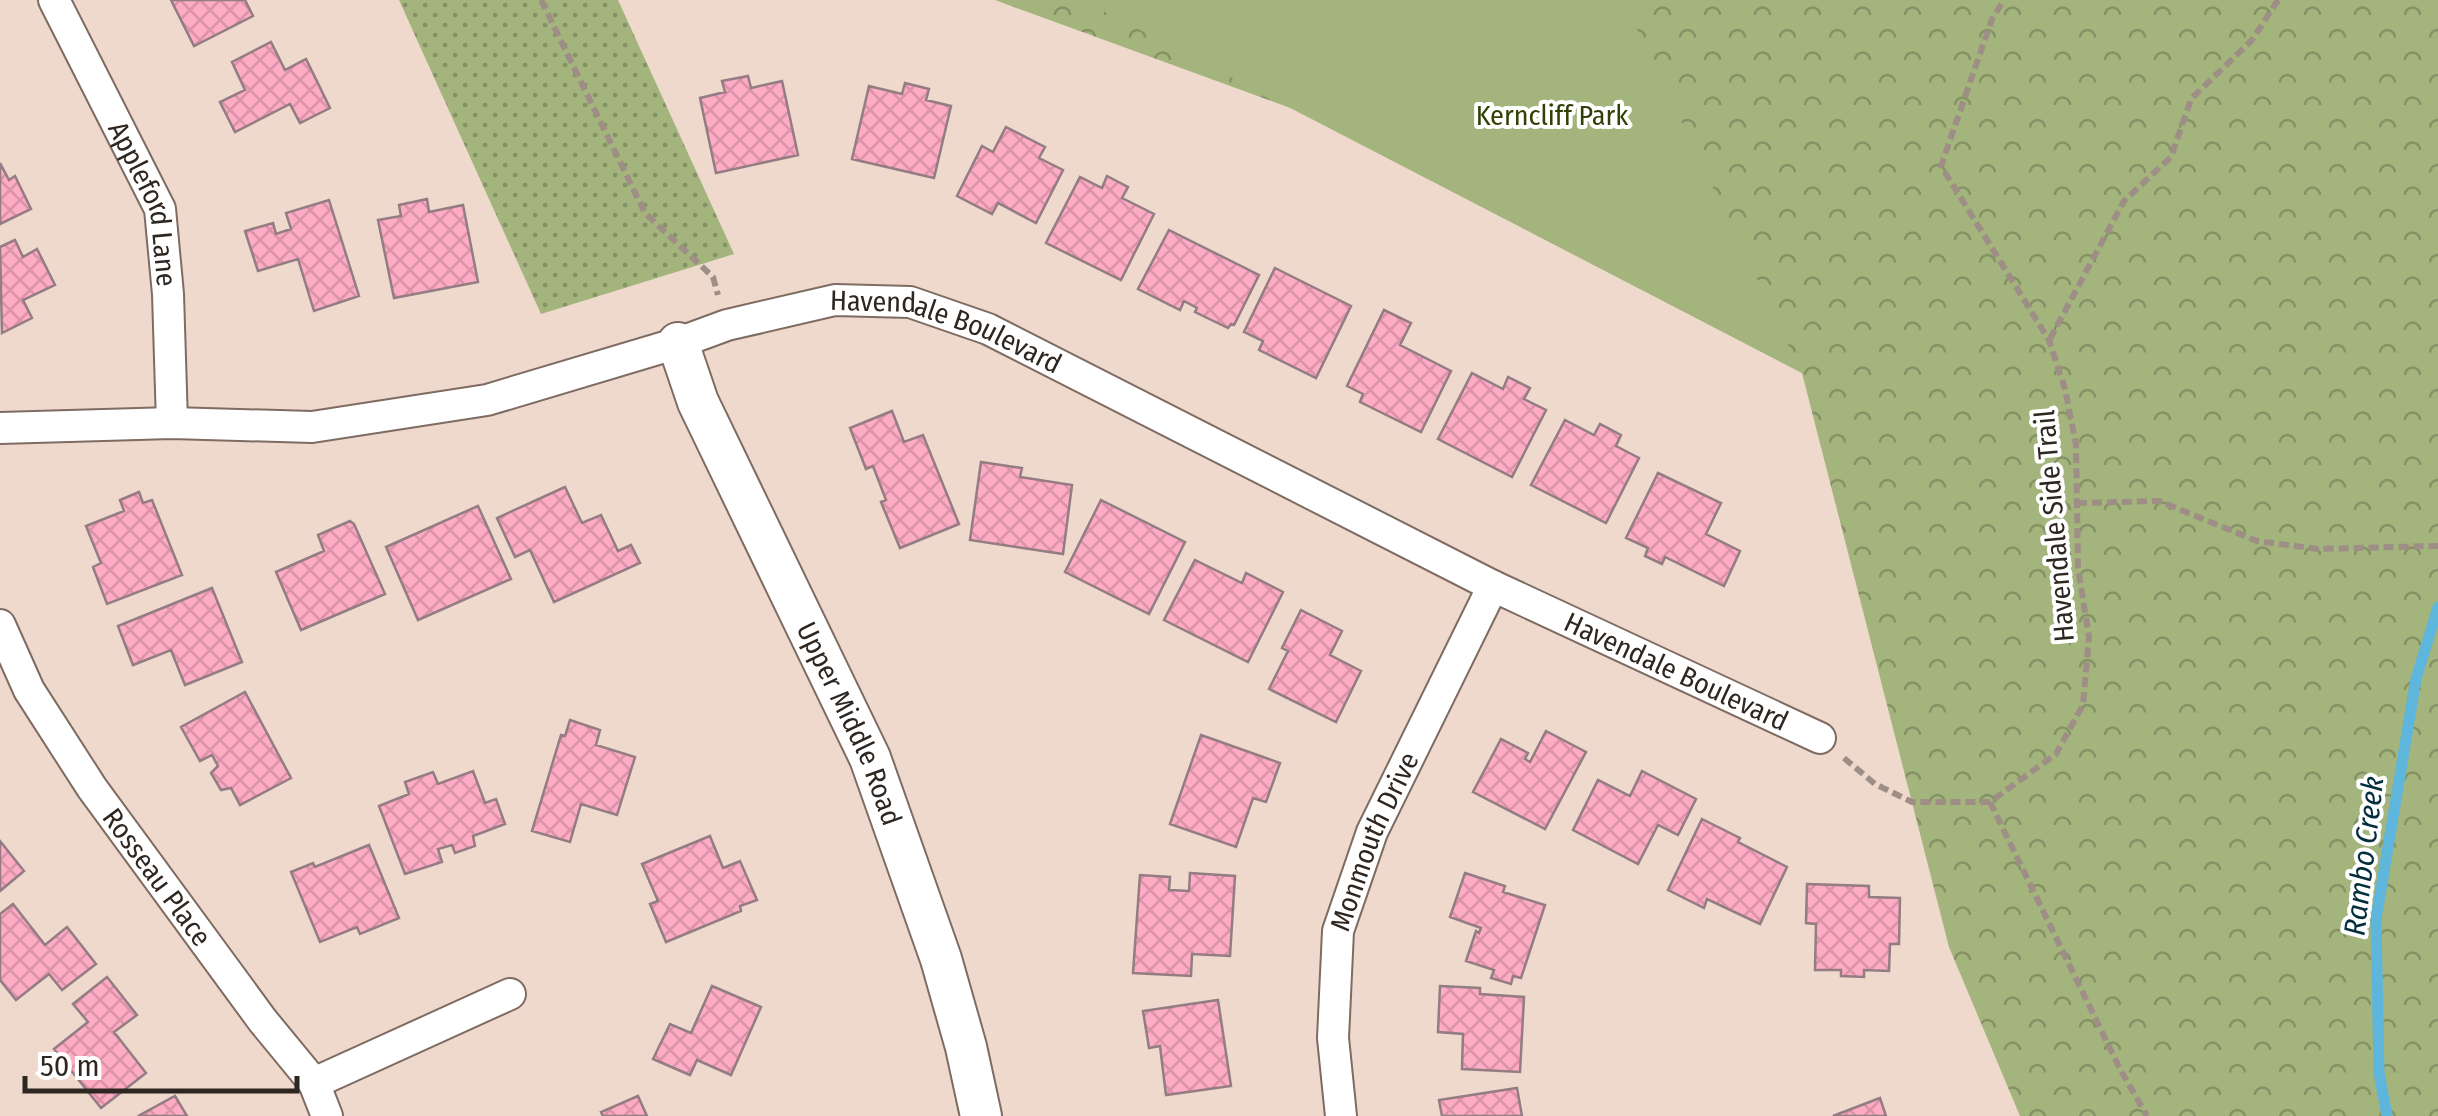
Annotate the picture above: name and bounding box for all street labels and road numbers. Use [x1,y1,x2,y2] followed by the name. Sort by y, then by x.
[101,116,183,288] street label: Appleford Lane
[829,284,1067,381] street label: Havendale Boulevard
[2028,409,2081,643] street label: Havendale Side Trail
[1559,606,1793,738] street label: Havendale Boulevard
[790,617,908,830] street label: Upper Middle Road
[1323,747,1426,935] street label: Monmouth Drive
[95,802,218,952] street label: Rosseau Place

